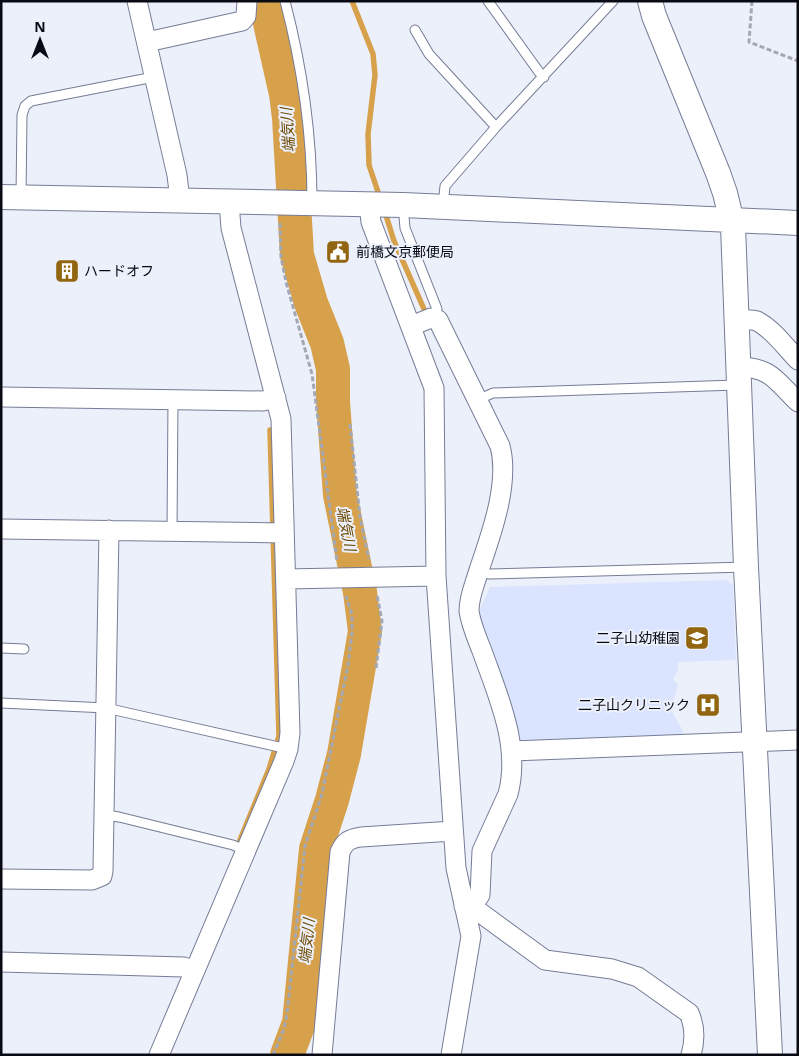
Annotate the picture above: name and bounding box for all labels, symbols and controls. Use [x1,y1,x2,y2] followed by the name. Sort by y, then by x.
[15,15,65,65] north arrow
[34,17,46,36] text: N
[275,105,299,153] water label: 端気川
[325,239,351,265] public building icon: 前橋文京郵便局
[356,242,454,261] place label: 前橋文京郵便局
[54,258,80,284] building icon: ハードオフ
[84,261,154,280] place label: ハードオフ
[333,505,361,555] water label: 端気川
[684,625,710,651] school or university icon: 二子山幼稚園
[596,628,680,647] place label: 二子山幼稚園
[695,692,721,718] hospital icon: 二子山クリニック
[578,695,690,714] place label: 二子山クリニック
[294,915,319,964] water label: 端気川

